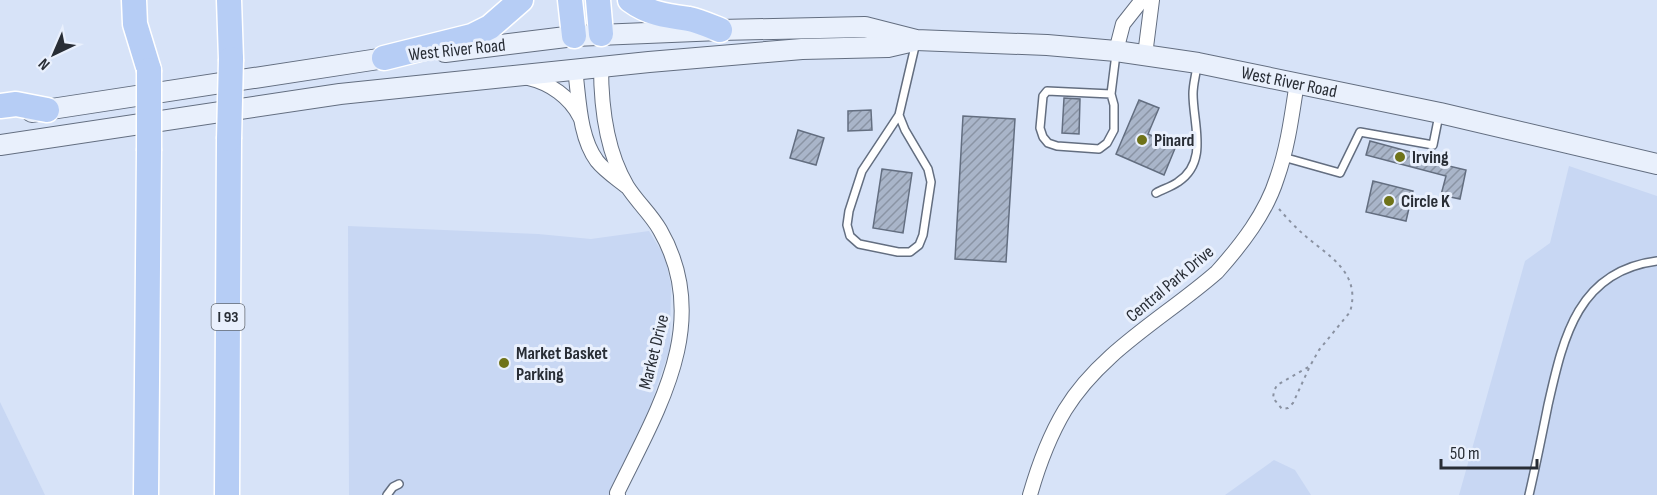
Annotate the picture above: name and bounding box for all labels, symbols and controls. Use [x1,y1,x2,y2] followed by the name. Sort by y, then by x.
[24,24,84,84] north arrow
[408,34,506,66] street label: West River Road
[35,54,54,74] text: N
[1239,62,1339,102] street label: West River Road
[1154,130,1195,151] place label: Pinard
[1135,133,1149,147] marker: Pinard
[1412,147,1449,168] place label: Irving
[1393,150,1407,164] marker: Irving
[1401,191,1450,212] place label: Circle K
[1382,194,1396,208] marker: Circle K
[1122,241,1218,327] street label: Central Park Drive
[212,304,244,330] road number: I 93
[635,312,673,392] street label: Market Drive
[516,343,608,385] place label: Market Basket Parking
[497,356,511,370] marker: Market Basket Parking
[1441,432,1537,470] scale bar
[1450,443,1480,464] text: 50 m

